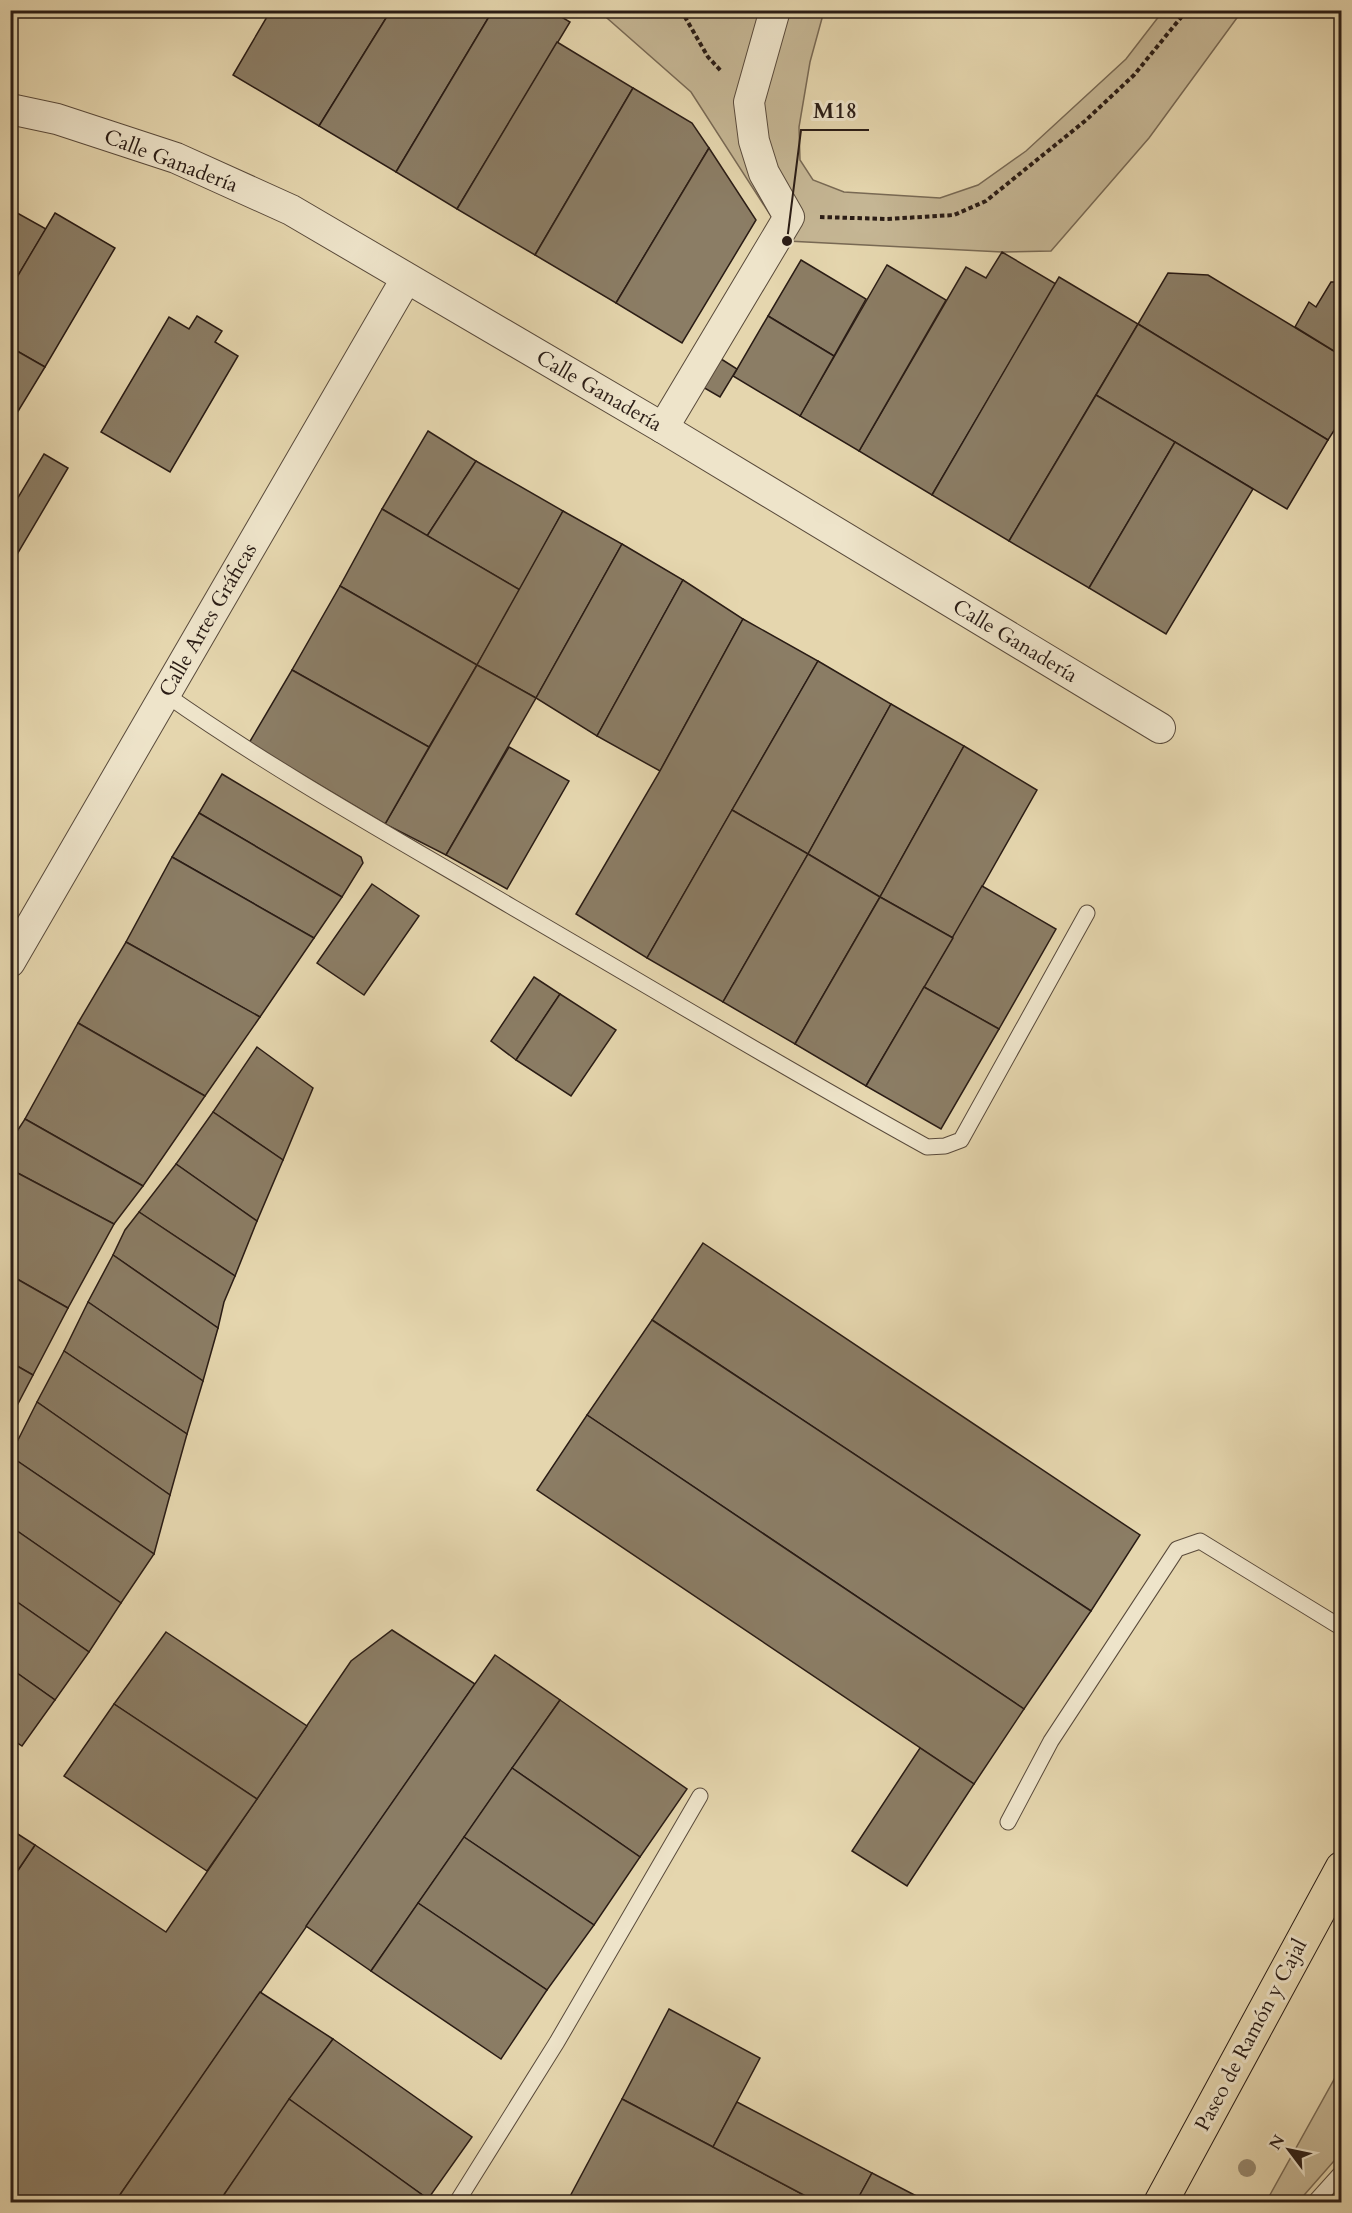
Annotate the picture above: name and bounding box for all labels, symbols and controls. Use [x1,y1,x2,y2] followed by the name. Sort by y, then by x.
[801,90,869,130] callout: M18
[813,96,857,126] text: M18
[100,122,242,200] street label: Calle Ganadería
[531,343,667,439] street label: Calle Ganadería
[152,538,264,702] street label: Calle Artes Gráficas
[947,592,1083,690] street label: Calle Ganadería
[1188,1934,1314,2136] street label: Paseo de Ramón y Cajal
[1259,2120,1319,2180] north arrow
[1264,2131,1290,2154] text: N

